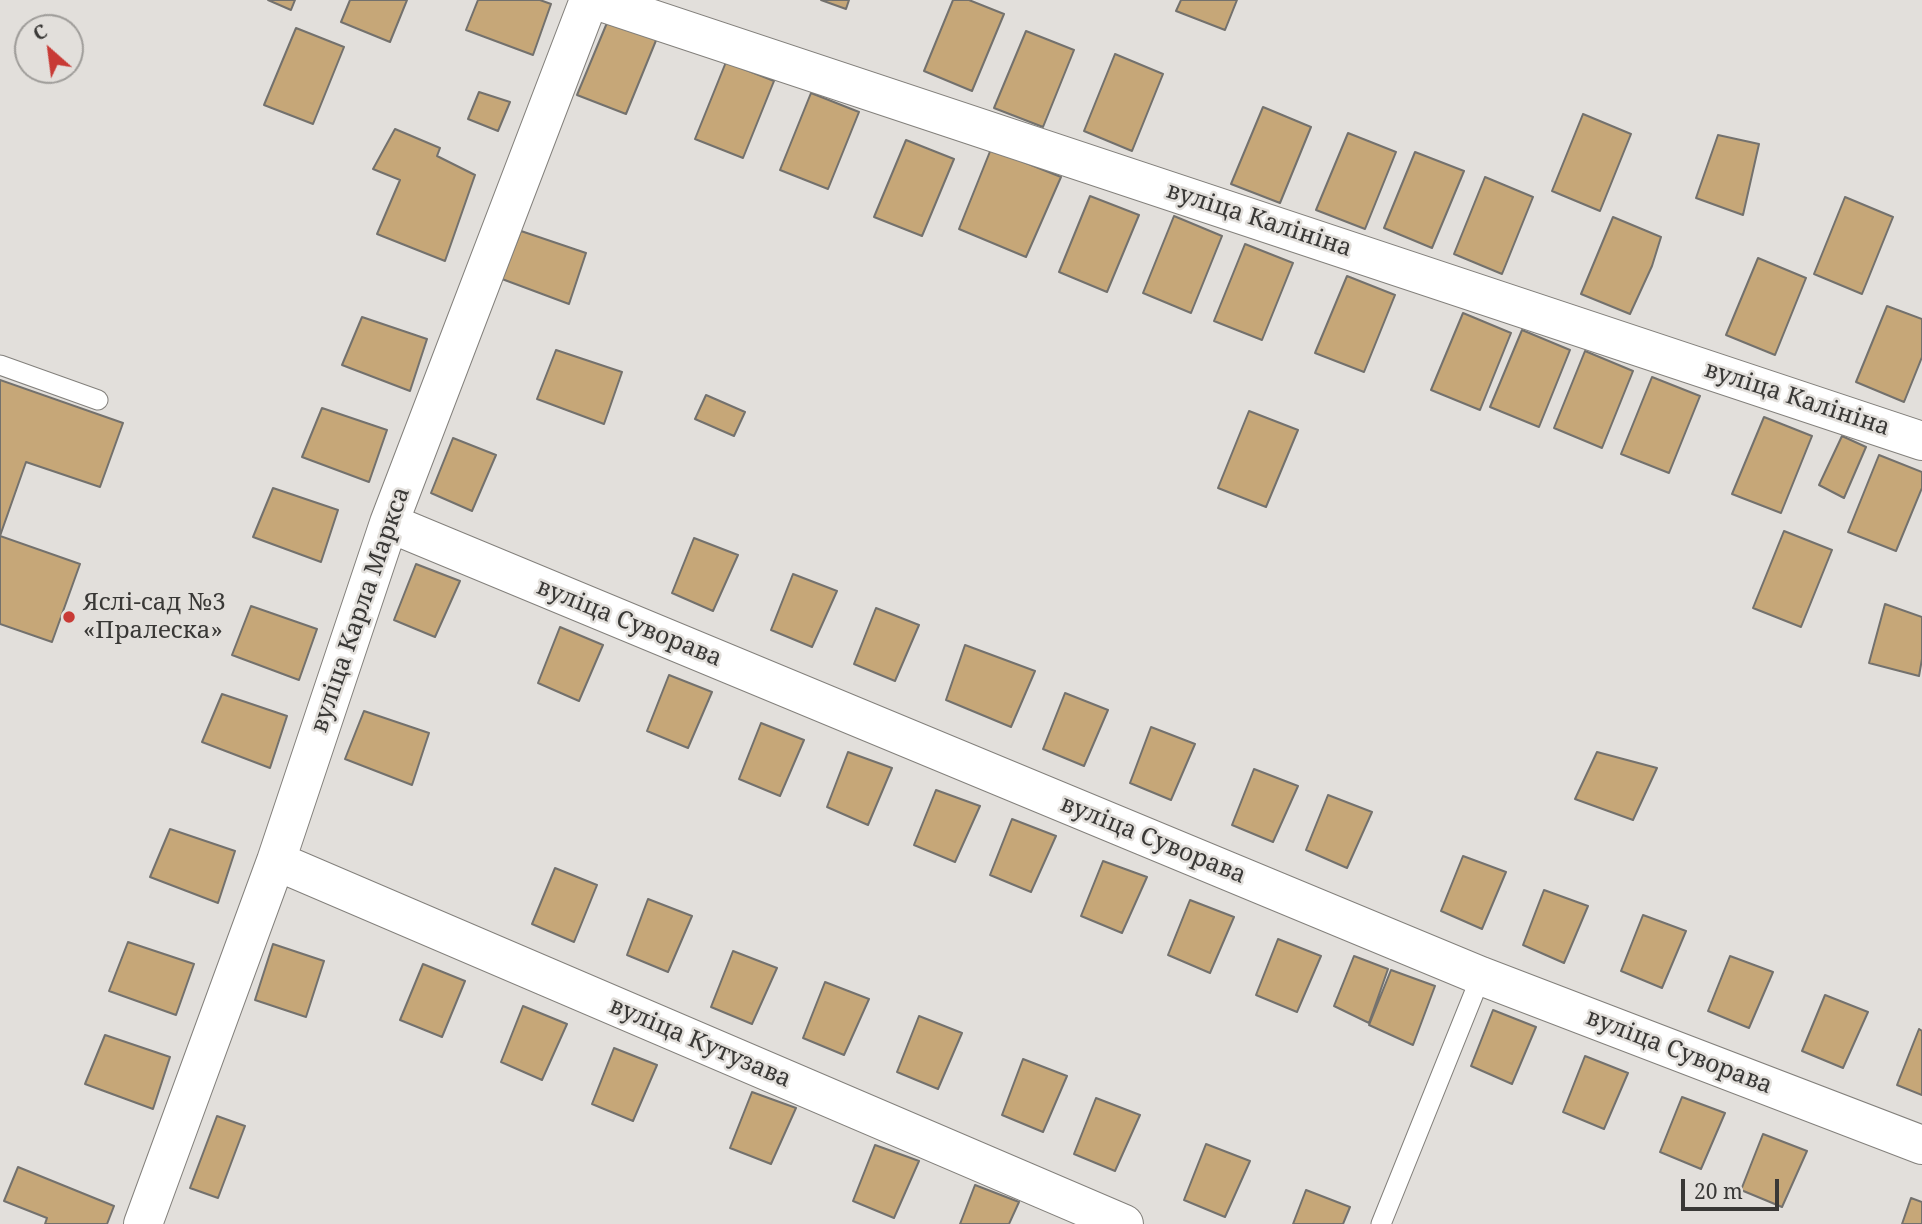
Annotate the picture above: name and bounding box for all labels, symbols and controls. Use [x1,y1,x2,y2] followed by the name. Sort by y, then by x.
[14,14,84,84] north arrow
[28,18,52,47] text: С
[1163,176,1355,264] street label: вуліца Калініна
[1701,355,1893,443] street label: вуліца Калініна
[305,483,417,737] street label: вуліца Карла Маркса
[532,573,726,673] street label: вуліца Суворава
[83,589,226,645] place label: Яслі-сад №3 «Пралеска»
[61,609,77,625] marker: Яслі-сад №3 «Пралеска»
[1056,790,1250,890] street label: вуліца Суворава
[605,992,795,1094] street label: вуліца Кутузава
[1582,1003,1776,1101] street label: вуліца Суворава
[1684,1164,1782,1208] scale bar
[1694,1177,1743,1205] text: 20 m

